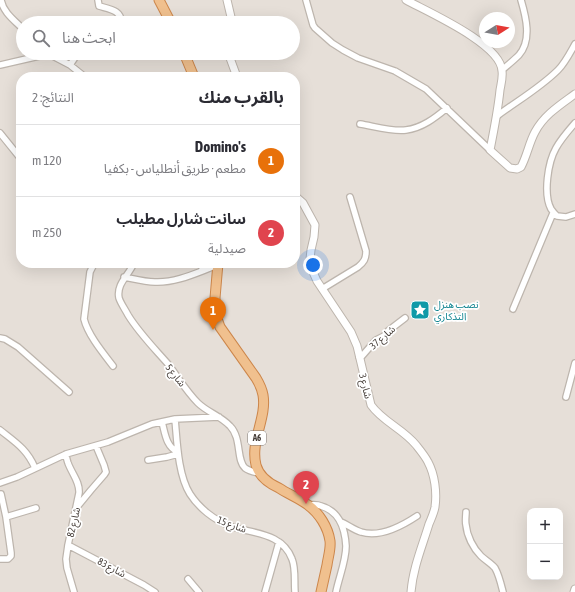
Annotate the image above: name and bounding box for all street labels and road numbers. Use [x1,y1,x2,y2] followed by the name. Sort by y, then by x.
[367,323,399,353] street label: شارع 37
[162,362,188,390] street label: شارع 5
[355,372,374,400] street label: شارع 3
[248,431,266,445] road number: A6
[65,506,84,539] street label: شارع 82
[215,514,248,537] street label: شارع 15
[95,555,128,581] street label: شارع 83

